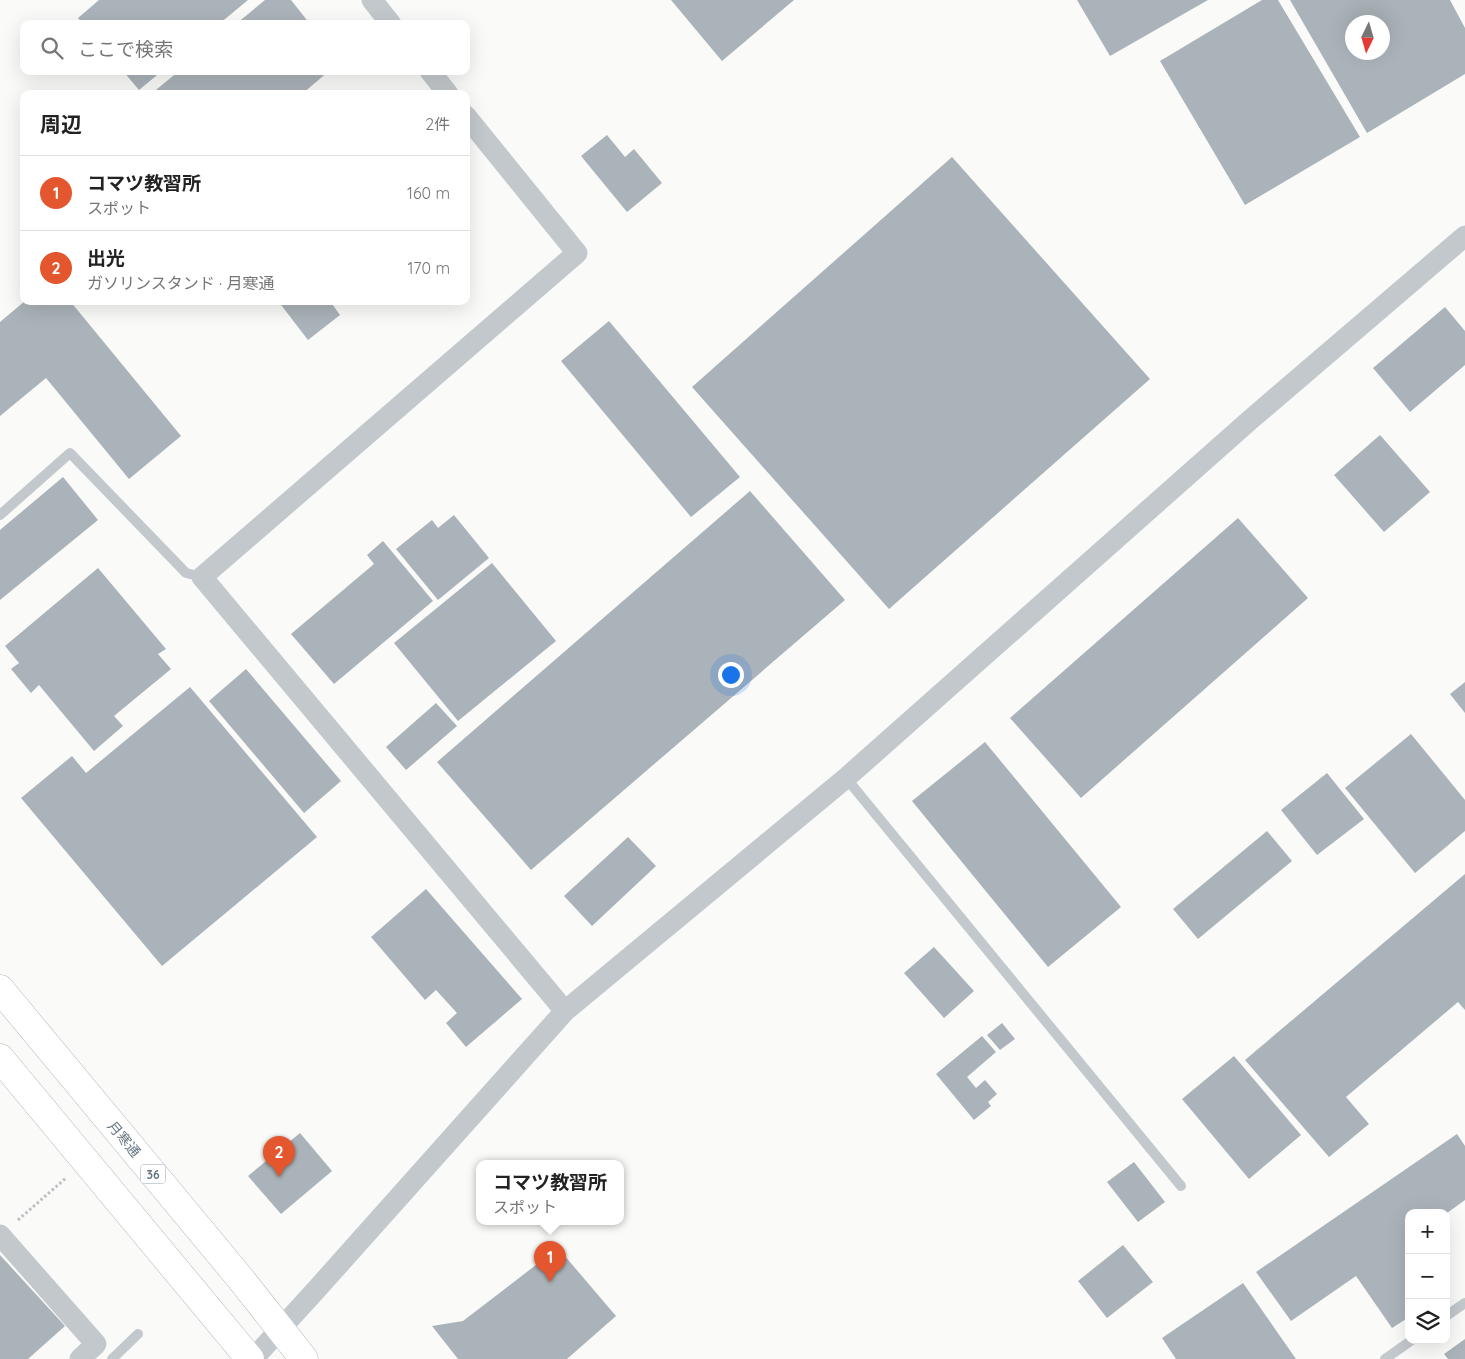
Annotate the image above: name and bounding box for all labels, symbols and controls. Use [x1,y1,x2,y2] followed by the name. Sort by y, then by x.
[1345,15,1390,60] north arrow
[20,20,470,75] search box
[38,34,66,62] icon: search
[78,37,173,61] text: ここで検索
[40,111,82,137] text: 周辺
[425,114,450,134] text: 2件
[87,171,201,195] text: コマツ教習所
[53,183,59,203] text: 1
[407,183,450,203] text: 160 m
[87,198,151,218] text: スポット
[87,246,125,270] text: 出光
[51,258,61,278] text: 2
[407,258,450,278] text: 170 m
[87,273,275,293] text: ガソリンスタンド · 月寒通
[718,662,744,688] your location
[104,1117,144,1161] street label: 月寒通
[263,1136,295,1177] pin: 2
[476,1160,624,1225] popup
[140,1164,166,1184] road number: 36
[493,1170,607,1194] text: コマツ教習所
[493,1197,557,1217] text: スポット
[1405,1209,1450,1344] map controls
[1405,1209,1450,1254] button: +
[534,1241,566,1282] pin: 1
[1405,1254,1450,1299] button: −
[1405,1299,1450,1344] button: layers

